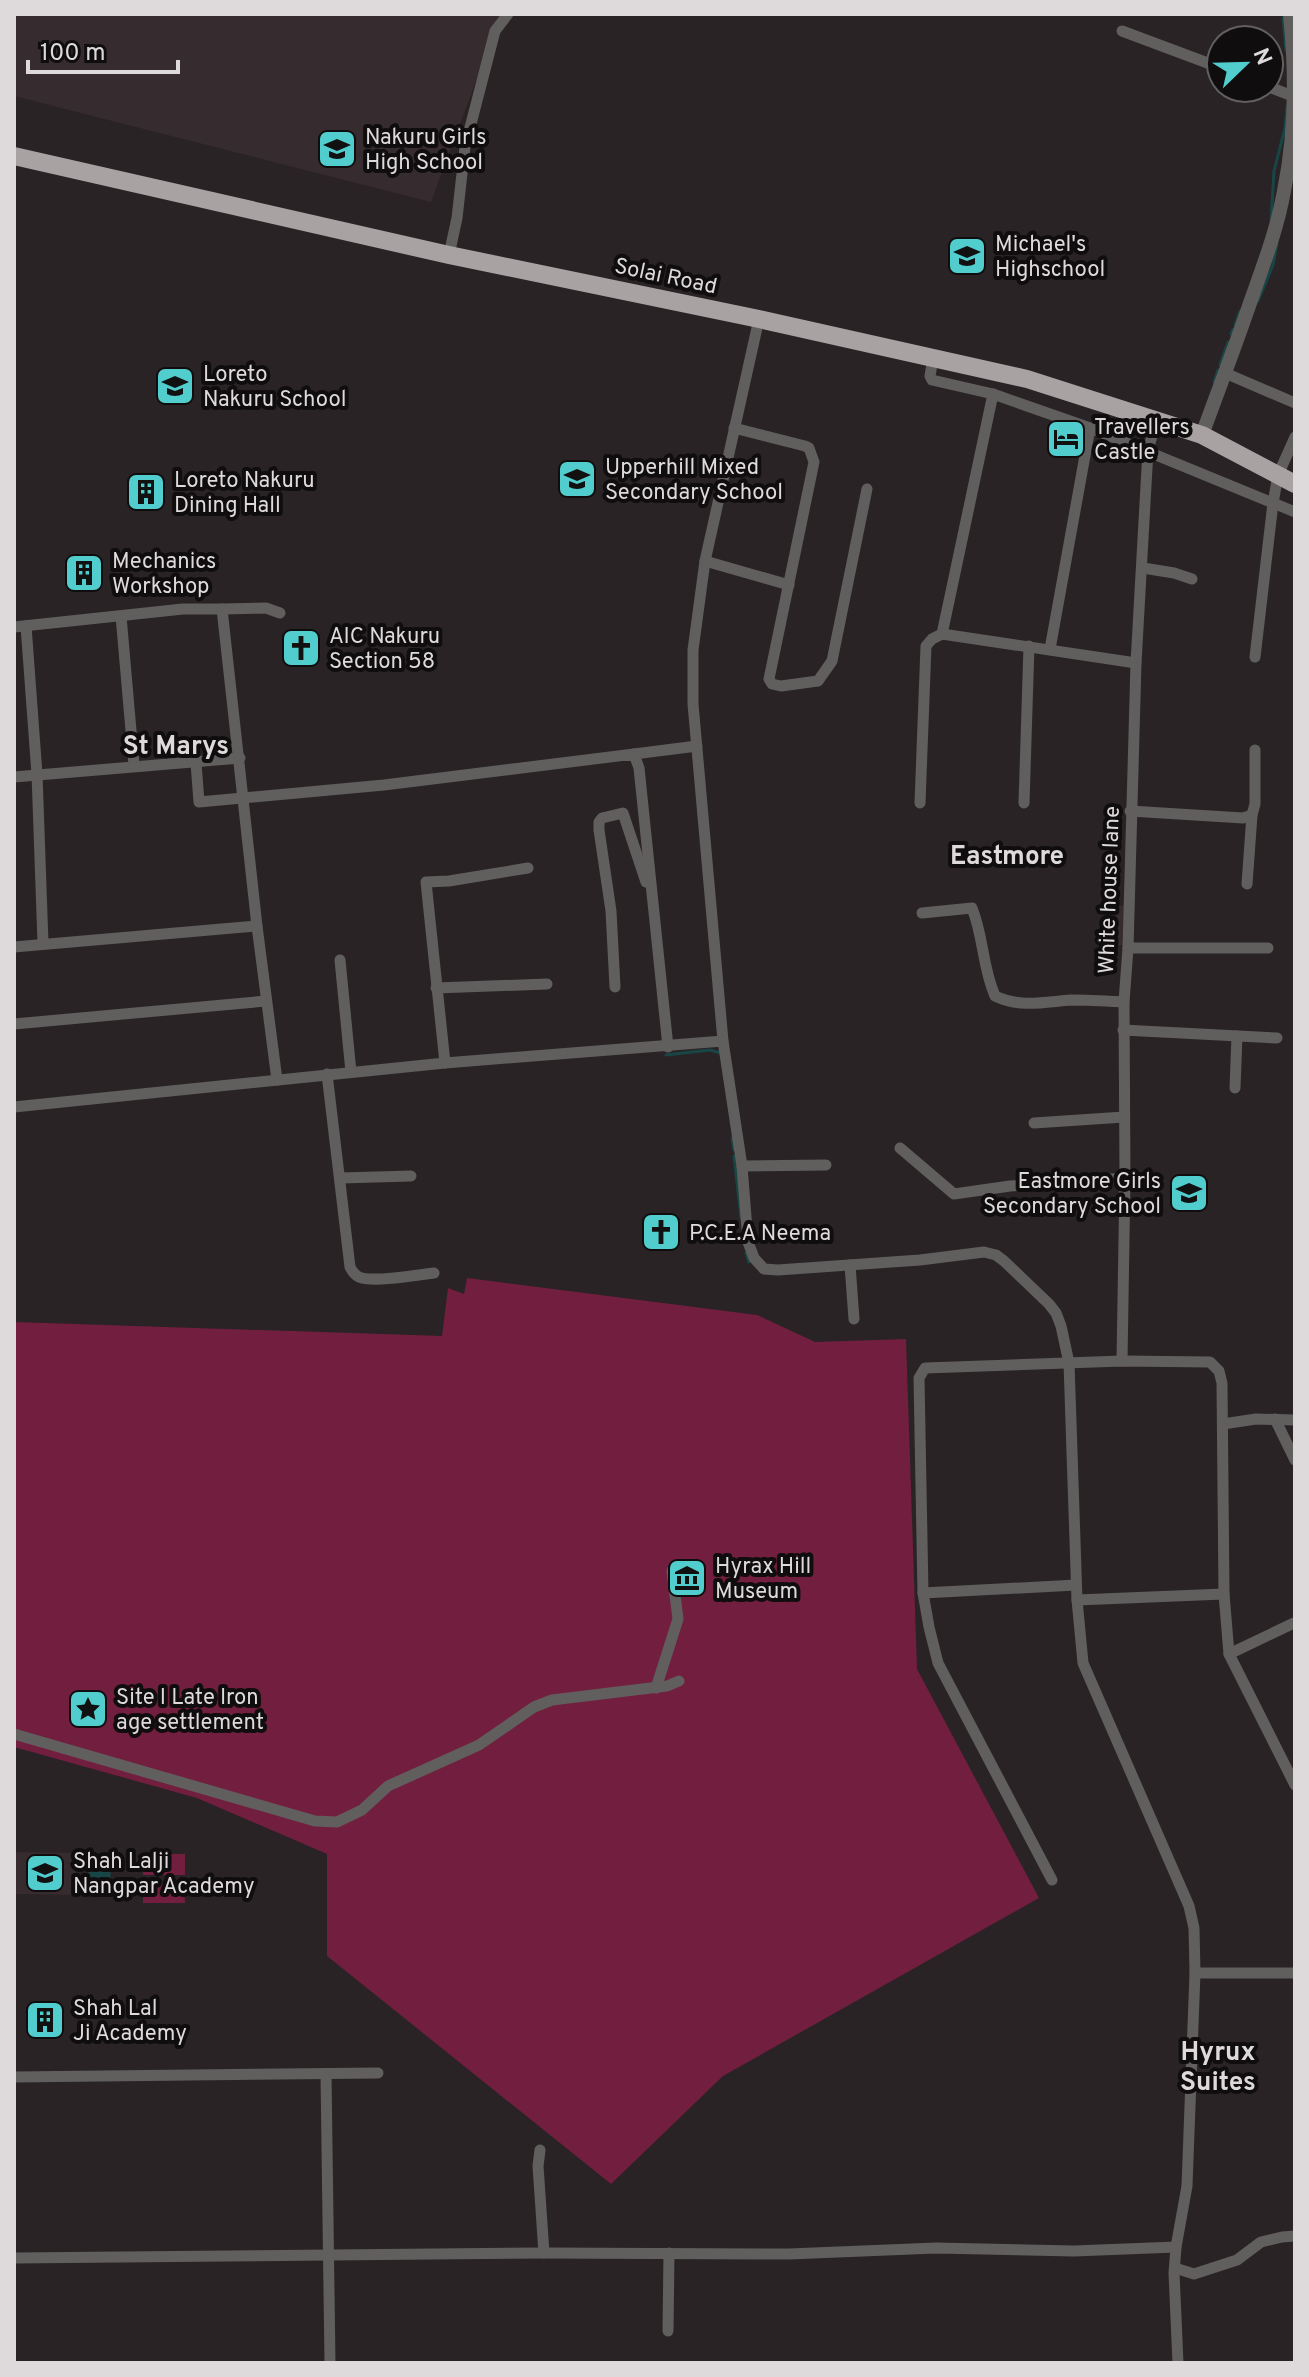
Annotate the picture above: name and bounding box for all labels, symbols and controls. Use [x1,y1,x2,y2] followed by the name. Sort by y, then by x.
[28,24,178,74] scale bar
[1205,24,1285,104] north arrow
[40,39,106,69] text: 100 m
[1246,45,1277,70] text: N
[365,125,487,177] place label: Nakuru Girls High School
[316,128,358,170] school or university icon: Nakuru Girls High School
[995,232,1105,284] place label: Michael's Highschool
[946,235,988,277] school or university icon: Michael's Highschool
[612,253,719,301] street label: Solai Road
[203,362,346,414] place label: Loreto Nakuru School
[154,365,196,407] school or university icon: Loreto Nakuru School
[1094,415,1190,467] place label: Travellers Castle
[1045,418,1087,460] hotel icon: Travellers Castle
[605,455,783,507] place label: Upperhill Mixed Secondary School
[556,458,598,500] school or university icon: Upperhill Mixed Secondary School
[174,468,315,520] place label: Loreto Nakuru Dining Hall
[125,471,167,513] building icon: Loreto Nakuru Dining Hall
[112,549,216,601] place label: Mechanics Workshop
[63,552,105,594] building icon: Mechanics Workshop
[329,624,440,676] place label: AIC Nakuru Section 58
[280,627,322,669] church icon: AIC Nakuru Section 58
[123,731,229,764] district label: St Marys
[1094,806,1127,975] street label: White house lane
[950,841,1064,874] district label: Eastmore
[983,1169,1161,1221] place label: Eastmore Girls Secondary School
[1168,1172,1210,1214] school or university icon: Eastmore Girls Secondary School
[640,1211,682,1253] church icon: P.C.E.A Neema
[689,1221,831,1248] place label: P.C.E.A Neema
[715,1554,811,1606] place label: Hyrax Hill Museum
[666,1557,708,1599] museum icon: Hyrax Hill Museum
[116,1685,264,1737] place label: Site I Late Iron age settlement
[67,1688,109,1730] place icon: Site I Late Iron age settlement
[73,1849,255,1901] place label: Shah Lalji Nangpar Academy
[24,1852,66,1894] school or university icon: Shah Lalji Nangpar Academy
[73,1996,187,2048] place label: Shah Lal Ji Academy
[24,1999,66,2041] building icon: Shah Lal Ji Academy
[1180,2037,1256,2100] district label: Hyrux Suites

